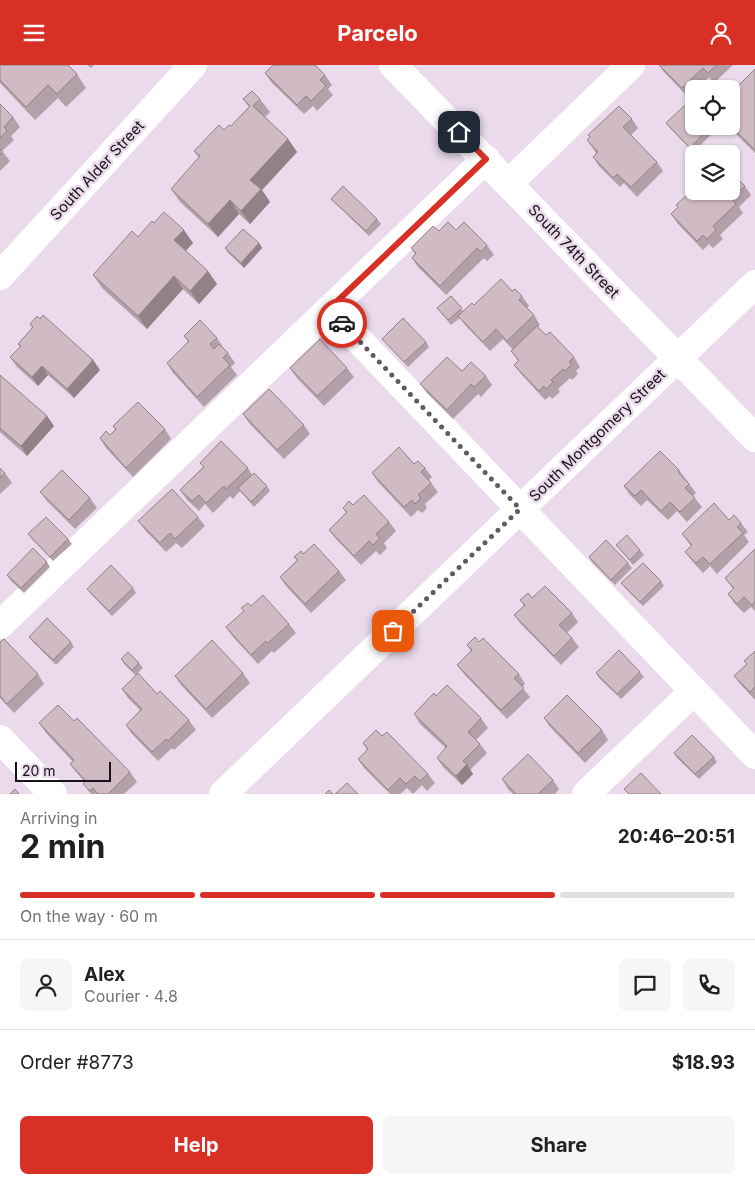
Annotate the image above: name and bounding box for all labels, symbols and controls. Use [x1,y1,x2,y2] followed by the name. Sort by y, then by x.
[20,19,48,47] icon: menu
[707,19,735,47] icon: person
[337,20,418,46] text: Parcelo
[685,80,740,200] map controls
[685,80,740,135] button: locate
[438,111,480,153] pin
[46,116,148,224] street label: South Alder Street
[445,118,473,146] icon: home
[685,145,740,200] button: layers
[524,200,624,302] street label: South 74th Street
[317,298,367,348] courier
[328,309,356,337] icon: car
[525,365,669,505] street label: South Montgomery Street
[372,610,414,652] pin
[379,617,407,645] icon: bag
[15,759,111,782] scale bar
[22,762,56,779] text: 20 m
[20,808,97,828] text: Arriving in
[618,825,735,848] text: 20:46–20:51
[20,827,106,866] text: 2 min
[20,906,158,926] text: On the way · 60 m
[20,959,72,1011] button: person
[619,959,671,1011] button: chat
[683,959,735,1011] button: phone
[84,963,125,986] text: Alex
[84,986,178,1006] text: Courier · 4.8
[20,1051,134,1074] text: Order #8773
[672,1051,735,1074] text: $18.93
[20,1116,373,1174] button: Help
[383,1116,735,1174] button: Share

